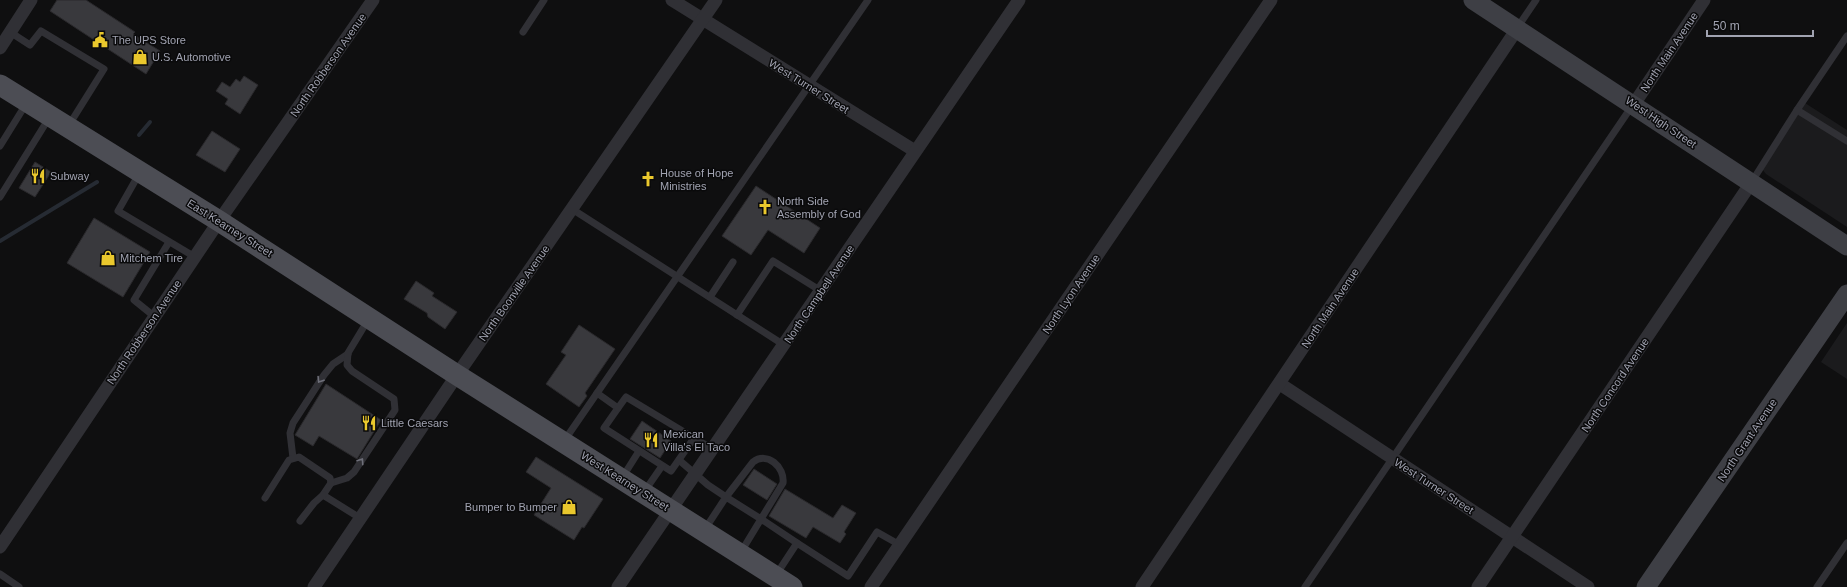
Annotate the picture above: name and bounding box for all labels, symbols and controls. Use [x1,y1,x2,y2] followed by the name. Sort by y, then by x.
[1638,10,1700,94] street label: North Main Avenue
[288,11,368,119] street label: North Robberson Avenue
[1707,12,1813,38] scale bar
[1713,19,1740,33] text: 50 m
[91,31,109,49] public building icon: The UPS Store
[112,34,186,46] place label: The UPS Store
[131,48,149,66] shop icon: U.S. Automotive
[152,51,231,63] place label: U.S. Automotive
[767,57,851,115] street label: West Turner Street
[1623,94,1699,150] street label: West High Street
[29,167,47,185] restaurant icon: Subway
[660,167,733,192] place label: House of Hope Ministries
[50,170,90,182] place label: Subway
[639,170,657,188] church icon: House of Hope Ministries
[777,195,861,220] place label: North Side Assembly of God
[185,197,275,259] street label: East Kearney Street
[756,198,774,216] church icon: North Side Assembly of God
[476,243,552,343] street label: North Boonville Avenue
[782,243,856,345] street label: North Campbell Avenue
[99,249,117,267] shop icon: Mitchem Tire
[120,252,183,264] place label: Mitchem Tire
[1040,252,1102,336] street label: North Lyon Avenue
[1299,266,1361,350] street label: North Main Avenue
[105,278,183,386] street label: North Robberson Avenue
[1579,336,1651,434] street label: North Concord Avenue
[318,376,325,383] one-way arrow
[1715,396,1779,484] street label: North Grant Avenue
[360,414,378,432] restaurant icon: Little Caesars
[381,417,449,429] place label: Little Caesars
[663,428,730,453] place label: Mexican Villa's El Taco
[642,431,660,449] restaurant icon: Mexican Villa's El Taco
[579,449,671,513] street label: West Kearney Street
[1392,456,1476,516] street label: West Turner Street
[357,459,364,466] one-way arrow
[560,498,578,516] shop icon: Bumper to Bumper
[465,501,557,513] place label: Bumper to Bumper

